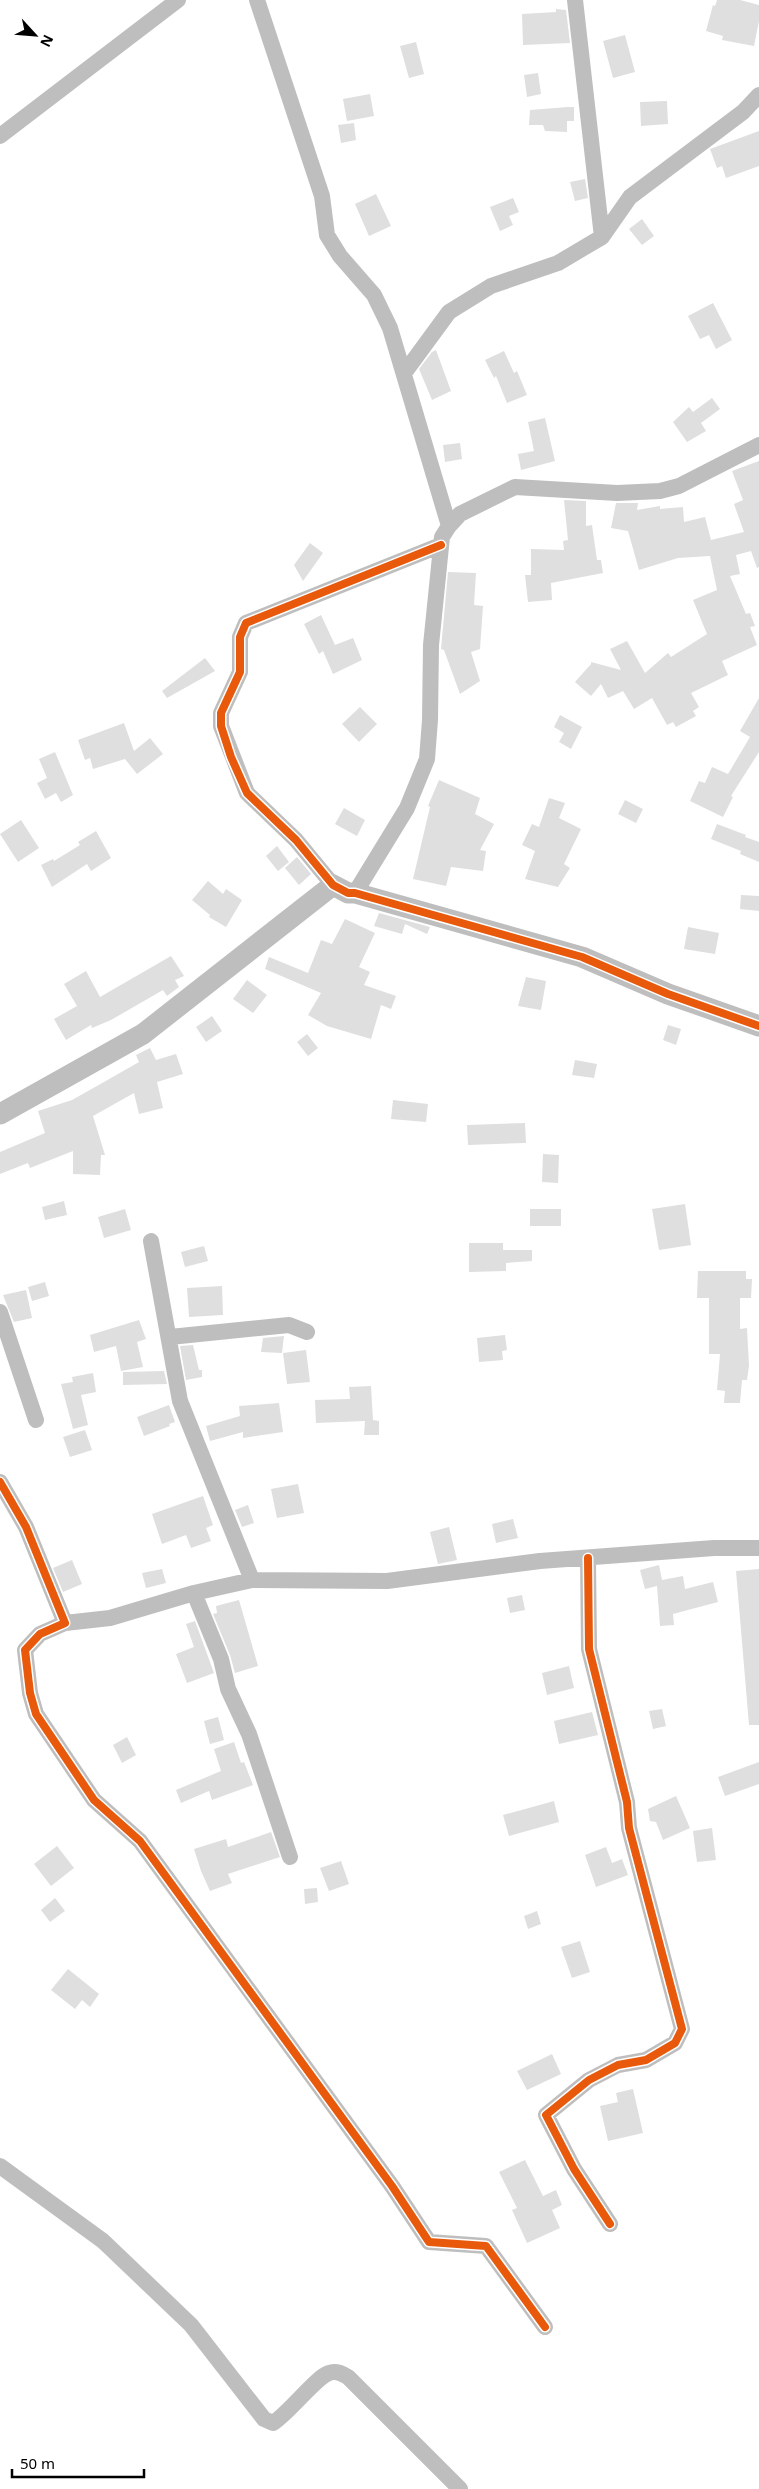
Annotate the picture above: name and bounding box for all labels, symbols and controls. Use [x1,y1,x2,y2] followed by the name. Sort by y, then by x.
[10,10,60,60] north arrow
[36,32,58,50] text: N
[12,2446,145,2478] scale bar
[20,2453,55,2473] text: 50 m

